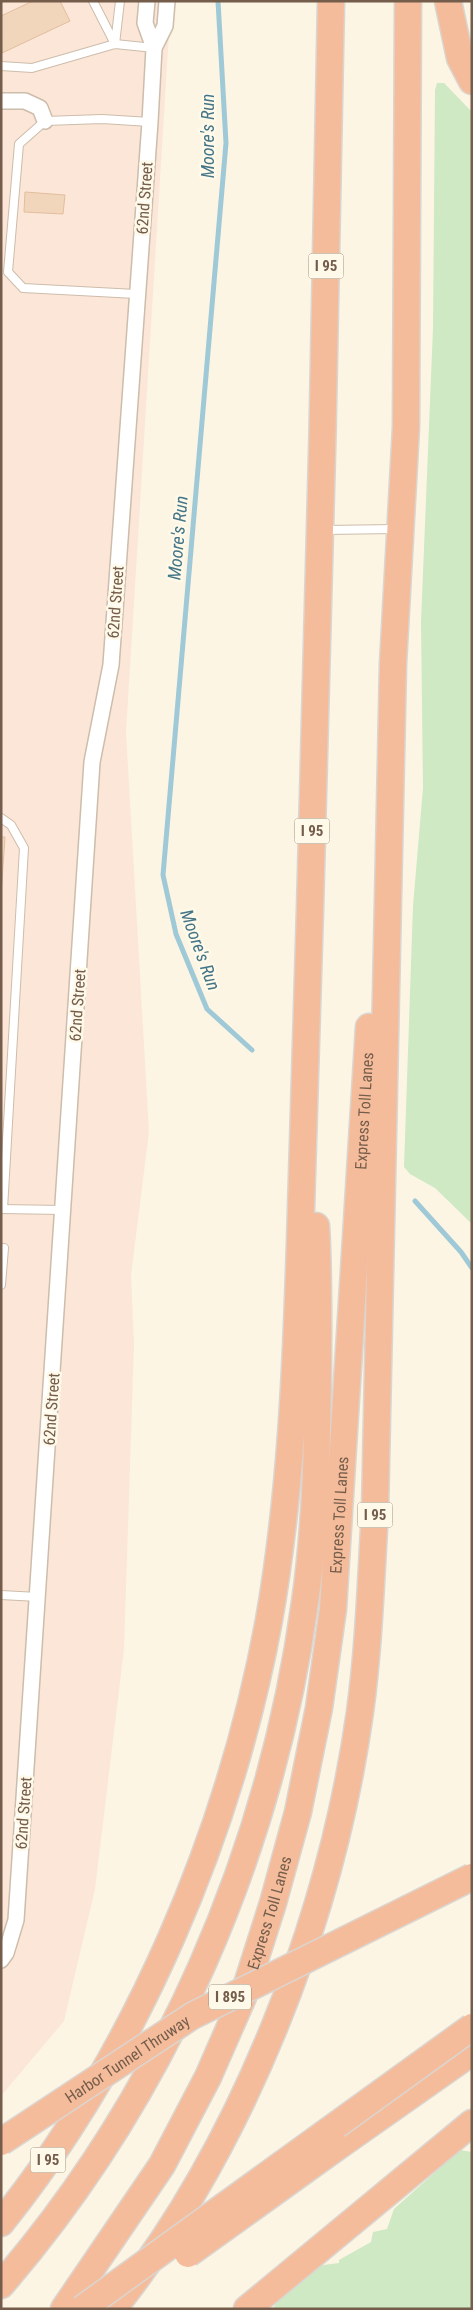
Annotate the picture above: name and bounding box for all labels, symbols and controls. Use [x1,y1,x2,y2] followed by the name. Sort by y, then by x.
[197,94,218,178] water label: Moore's Run
[132,161,157,235] street label: 62nd Street
[308,254,344,278] road number: I 95
[163,495,192,581] water label: Moore's Run
[103,565,128,639] street label: 62nd Street
[294,818,330,844] road number: I 95
[176,907,225,993] water label: Moore's Run
[65,968,90,1042] street label: 62nd Street
[351,1052,377,1170] street label: Express Toll Lanes
[39,1372,64,1446] street label: 62nd Street
[326,1456,352,1574] street label: Express Toll Lanes
[358,1502,392,1528] road number: I 95
[11,1776,36,1850] street label: 62nd Street
[243,1854,295,1972] street label: Express Toll Lanes
[209,1984,251,2010] road number: I 895
[61,2011,193,2107] street label: Harbor Tunnel Thruway
[30,2148,66,2172] road number: I 95

